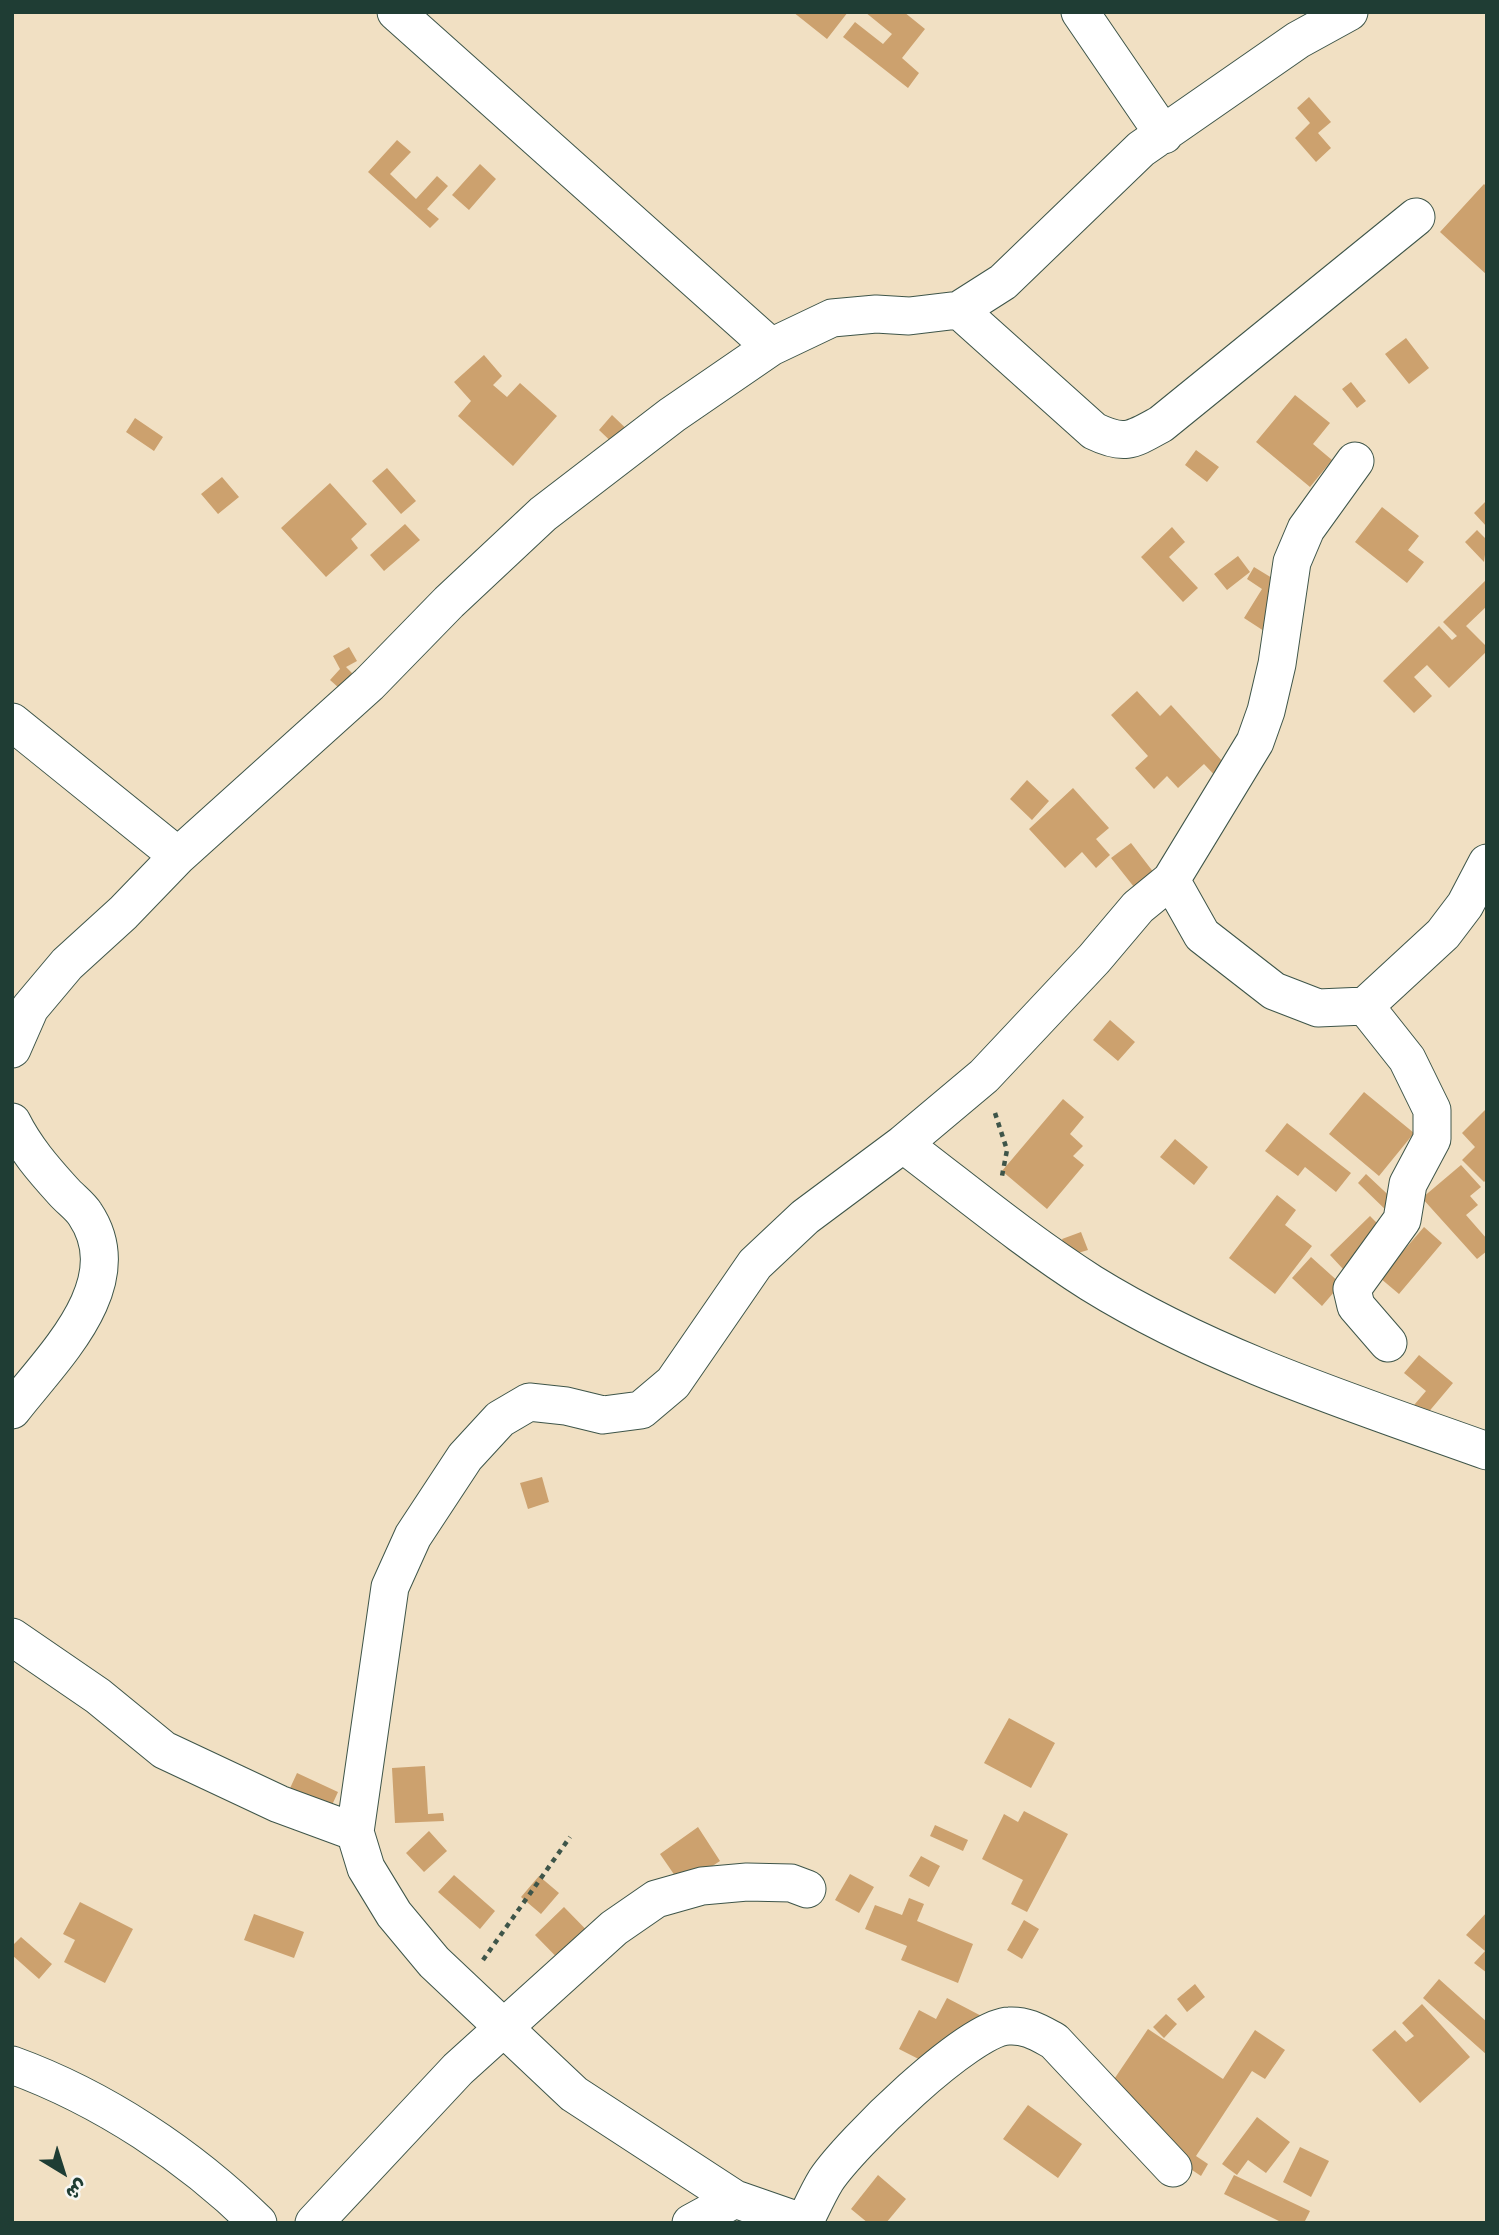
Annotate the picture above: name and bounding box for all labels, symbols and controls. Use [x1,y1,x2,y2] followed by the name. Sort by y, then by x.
[28,2137,98,2207] north arrow
[60,2173,92,2205] text: ش

